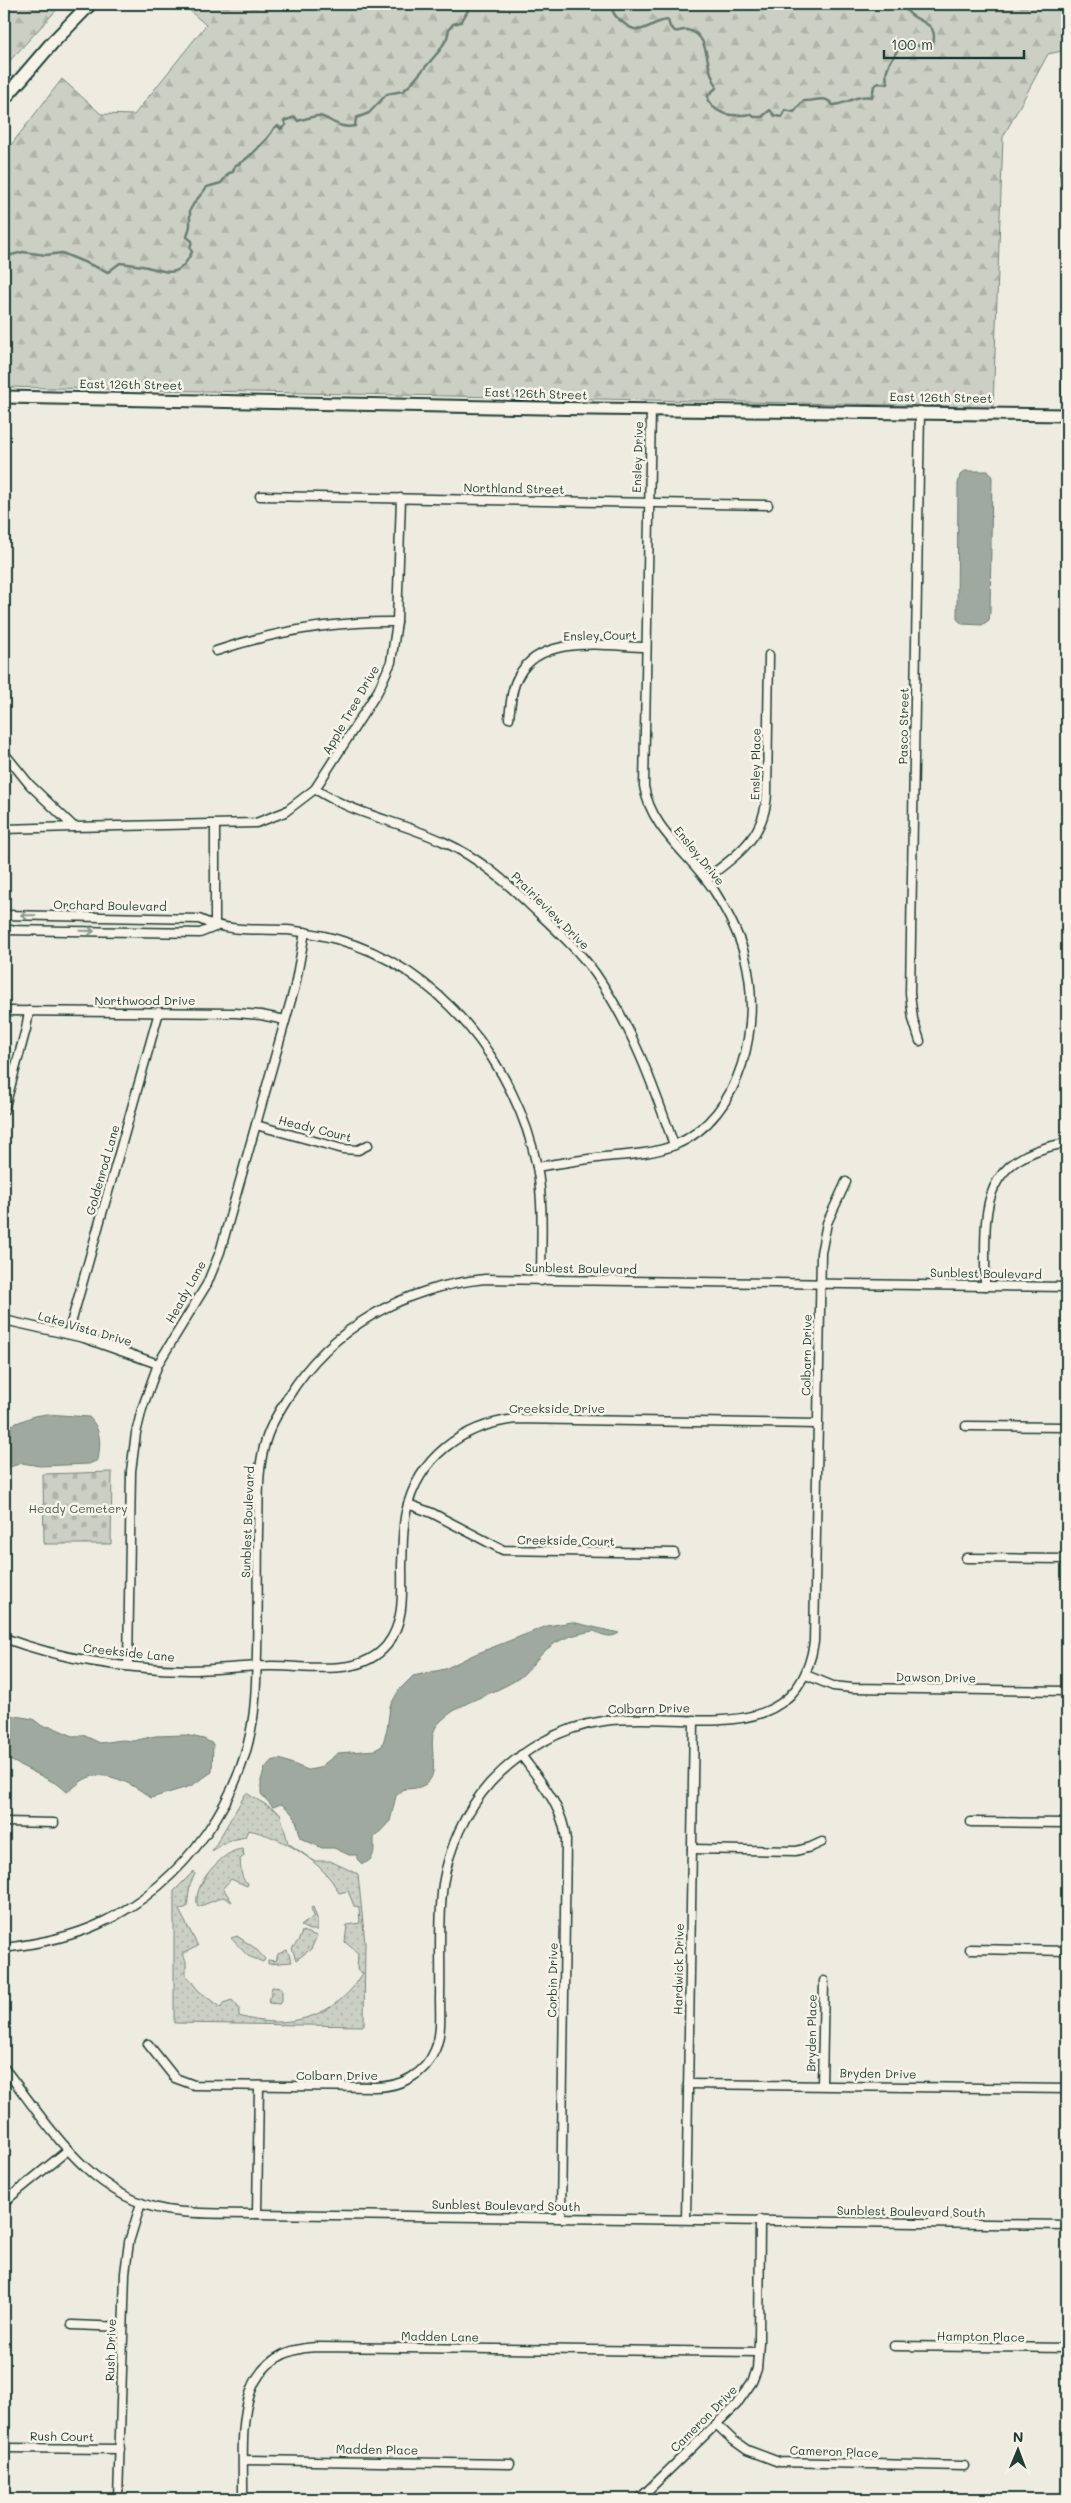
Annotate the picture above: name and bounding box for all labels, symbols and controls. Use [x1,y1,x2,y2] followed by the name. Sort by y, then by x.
[884,28,1024,60] scale bar
[891,34,933,54] text: 100 m
[80,375,182,393] street label: East 126th Street
[484,383,588,403] street label: East 126th Street
[890,388,992,406] street label: East 126th Street
[628,421,646,493] street label: Ensley Drive
[463,479,565,497] street label: Northland Street
[563,626,637,644] street label: Ensley Court
[318,662,382,757] street label: Apple Tree Drive
[894,687,912,765] street label: Pasco Street
[746,728,764,800] street label: Ensley Place
[671,823,729,888] street label: Ensley Drive
[508,868,593,953] street label: Prairieview Drive
[53,896,167,914] street label: Orchard Boulevard
[20,910,36,920] one-way arrow
[79,927,95,936] one-way arrow
[95,992,195,1008] street label: Northwood Drive
[277,1111,353,1145] street label: Heady Court
[82,1123,123,1217] street label: Goldenrod Lane
[161,1257,209,1326] street label: Heady Lane
[525,1259,638,1277] street label: Sunblest Boulevard
[930,1264,1043,1282] street label: Sunblest Boulevard
[36,1307,134,1349] street label: Lake Vista Drive
[797,1314,815,1396] street label: Colbarn Drive
[509,1400,605,1416] street label: Creekside Drive
[237,1465,257,1578] street label: Sunblest Boulevard
[28,1500,128,1516] park label: Heady Cemetery
[517,1531,615,1549] street label: Creekside Court
[82,1639,176,1665] street label: Creekside Lane
[896,1668,976,1686] street label: Dawson Drive
[608,1699,690,1717] street label: Colbarn Drive
[669,1923,687,2015] street label: Hardwick Drive
[543,1942,561,2018] street label: Corbin Drive
[802,1994,820,2072] street label: Bryden Place
[839,2064,917,2082] street label: Bryden Drive
[296,2067,378,2083] street label: Colbarn Drive
[432,2196,581,2214] street label: Sunblest Boulevard South
[837,2202,986,2220] street label: Sunblest Boulevard South
[101,2318,119,2381] street label: Rush Drive
[401,2327,479,2345] street label: Madden Lane
[937,2327,1025,2345] street label: Hampton Place
[666,2381,740,2455] street label: Cameron Drive
[994,2426,1044,2476] north arrow
[30,2427,94,2445] street label: Rush Court
[1013,2427,1024,2446] text: N
[336,2440,418,2458] street label: Madden Place
[789,2441,879,2461] street label: Cameron Place

